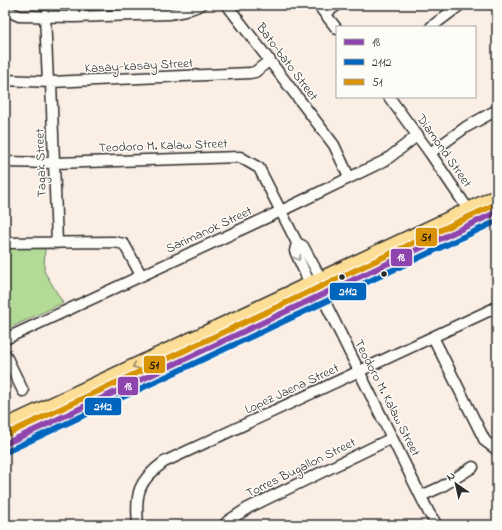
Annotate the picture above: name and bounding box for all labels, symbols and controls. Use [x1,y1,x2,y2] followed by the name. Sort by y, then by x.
[251,18,323,105] street label: Bato-bato Street
[336,26,476,98] legend
[372,34,381,52] text: 18
[84,54,194,79] street label: Kasay-kasay Street
[372,54,392,72] text: 2112
[372,74,383,92] text: 51
[411,110,477,192] street label: Diamond Street
[30,128,53,198] street label: Tagak Street
[98,134,228,158] street label: Teodoro M. Kalaw Street
[163,201,256,258] street label: Sarimanok Street
[415,227,438,247] line badge: 51
[421,230,431,246] text: 51
[390,248,413,267] line badge: 18
[397,250,406,266] text: 18
[293,253,301,261] one-way arrow
[379,269,389,279] unlabelled marker
[337,272,347,282] unlabelled marker
[329,282,367,301] line badge: 2112
[338,284,357,300] text: 2112
[349,336,425,460] street label: Teodoro M. Kalaw Street
[143,355,166,374] line badge: 51
[149,358,159,374] text: 51
[242,359,343,419] street label: Lopez Jaena Street
[131,361,138,369] one-way arrow
[117,376,139,396] line badge: 18
[124,379,133,395] text: 18
[84,397,122,416] line badge: 2112
[93,399,112,415] text: 2112
[243,433,360,504] street label: Torres Bugallon Street
[436,464,476,504] north arrow
[443,468,459,485] text: N

